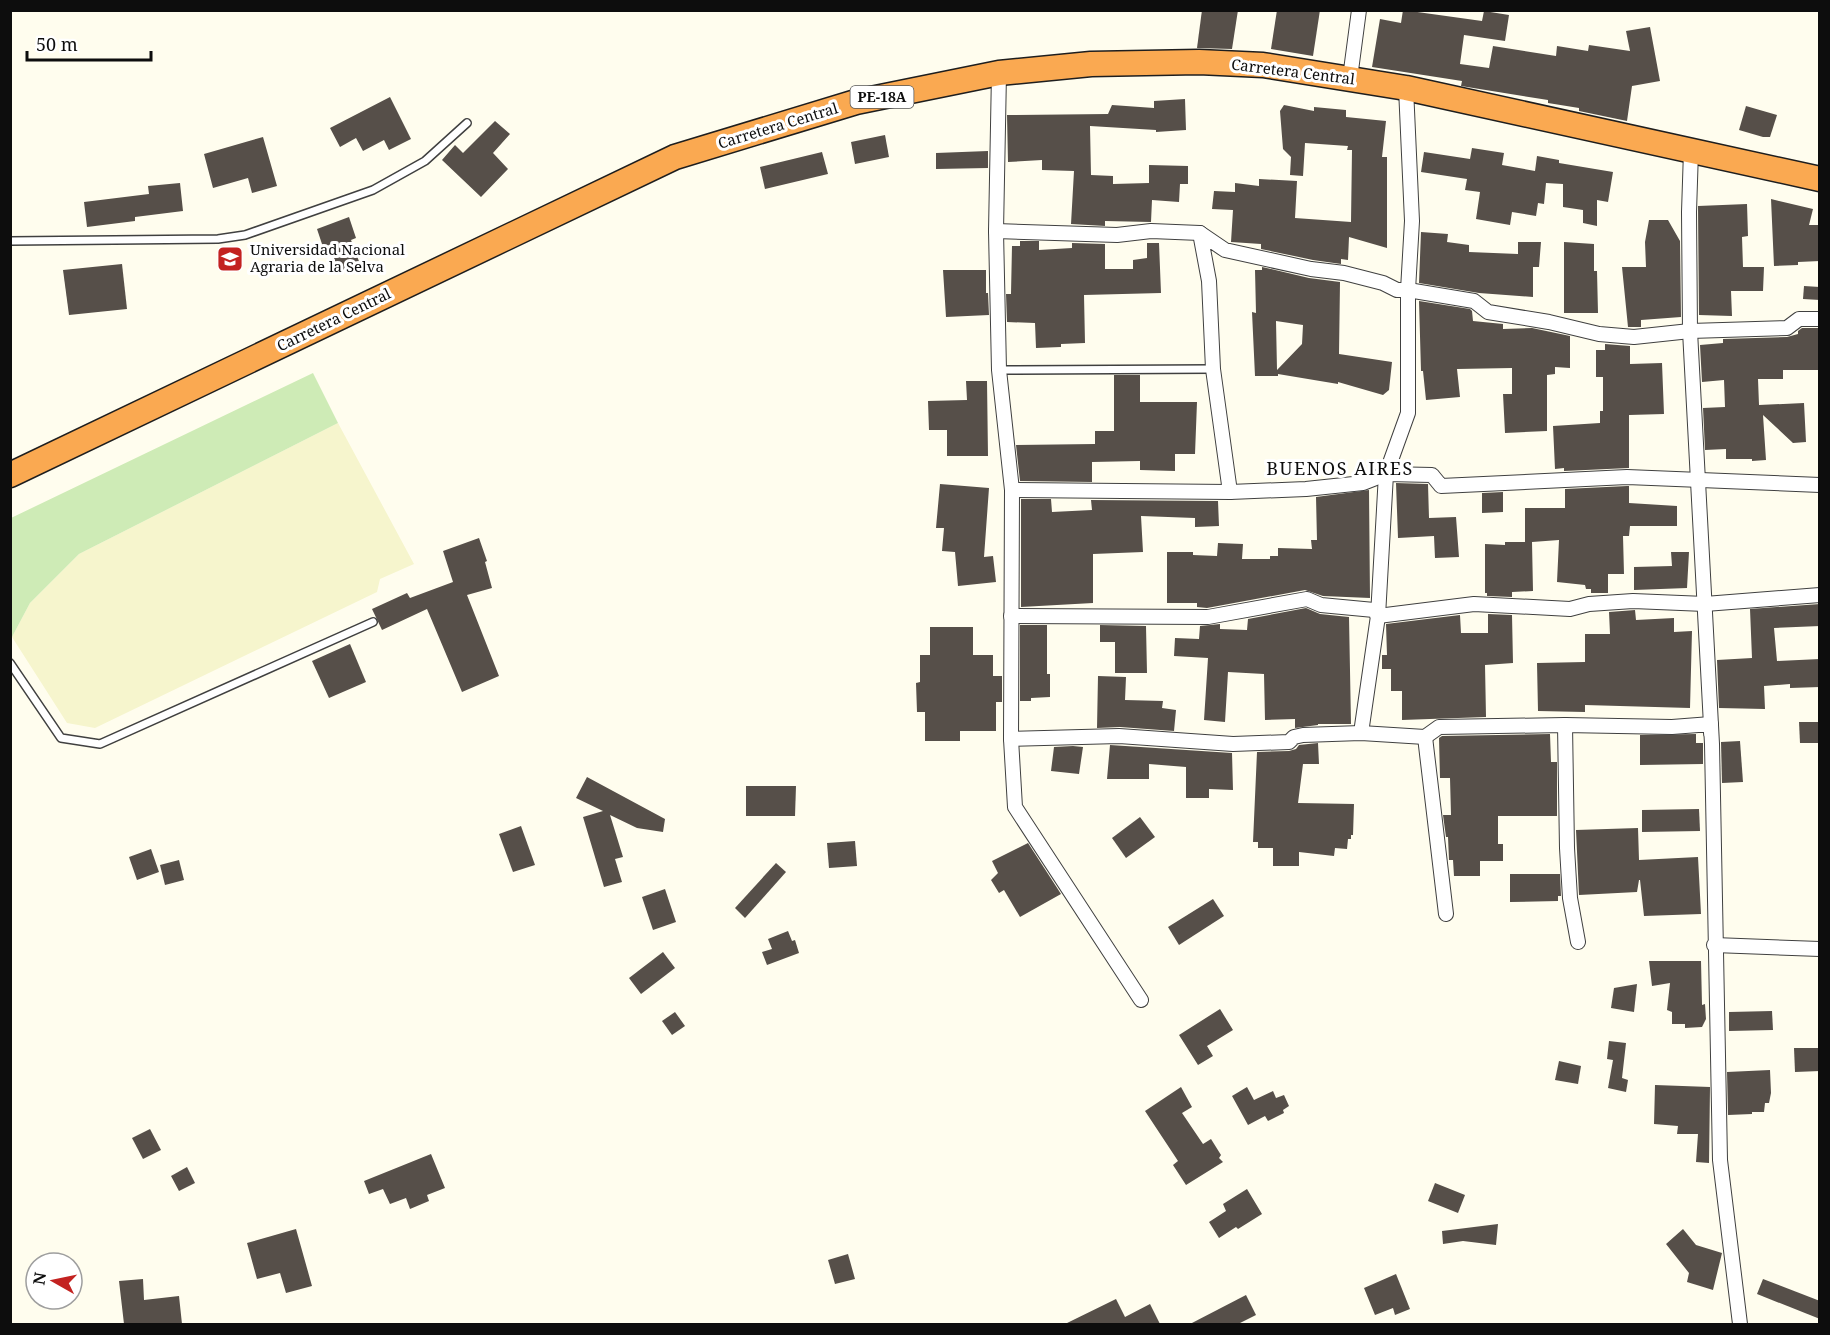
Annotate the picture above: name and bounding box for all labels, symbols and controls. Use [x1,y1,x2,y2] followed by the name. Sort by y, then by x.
[27,24,152,62] scale bar
[36,32,78,56] text: 50 m
[1230,54,1356,89] street label: Carretera Central
[850,86,914,108] road number: PE-18A
[715,97,840,153] street label: Carretera Central
[250,239,405,276] place label: Universidad Nacional Agraria de la Selva
[215,244,245,274] school or university icon: Universidad Nacional Agraria de la Selva
[273,283,394,355] street label: Carretera Central
[1266,456,1414,480] district label: BUENOS AIRES
[24,1251,84,1311] north arrow
[27,1270,51,1287] text: N

